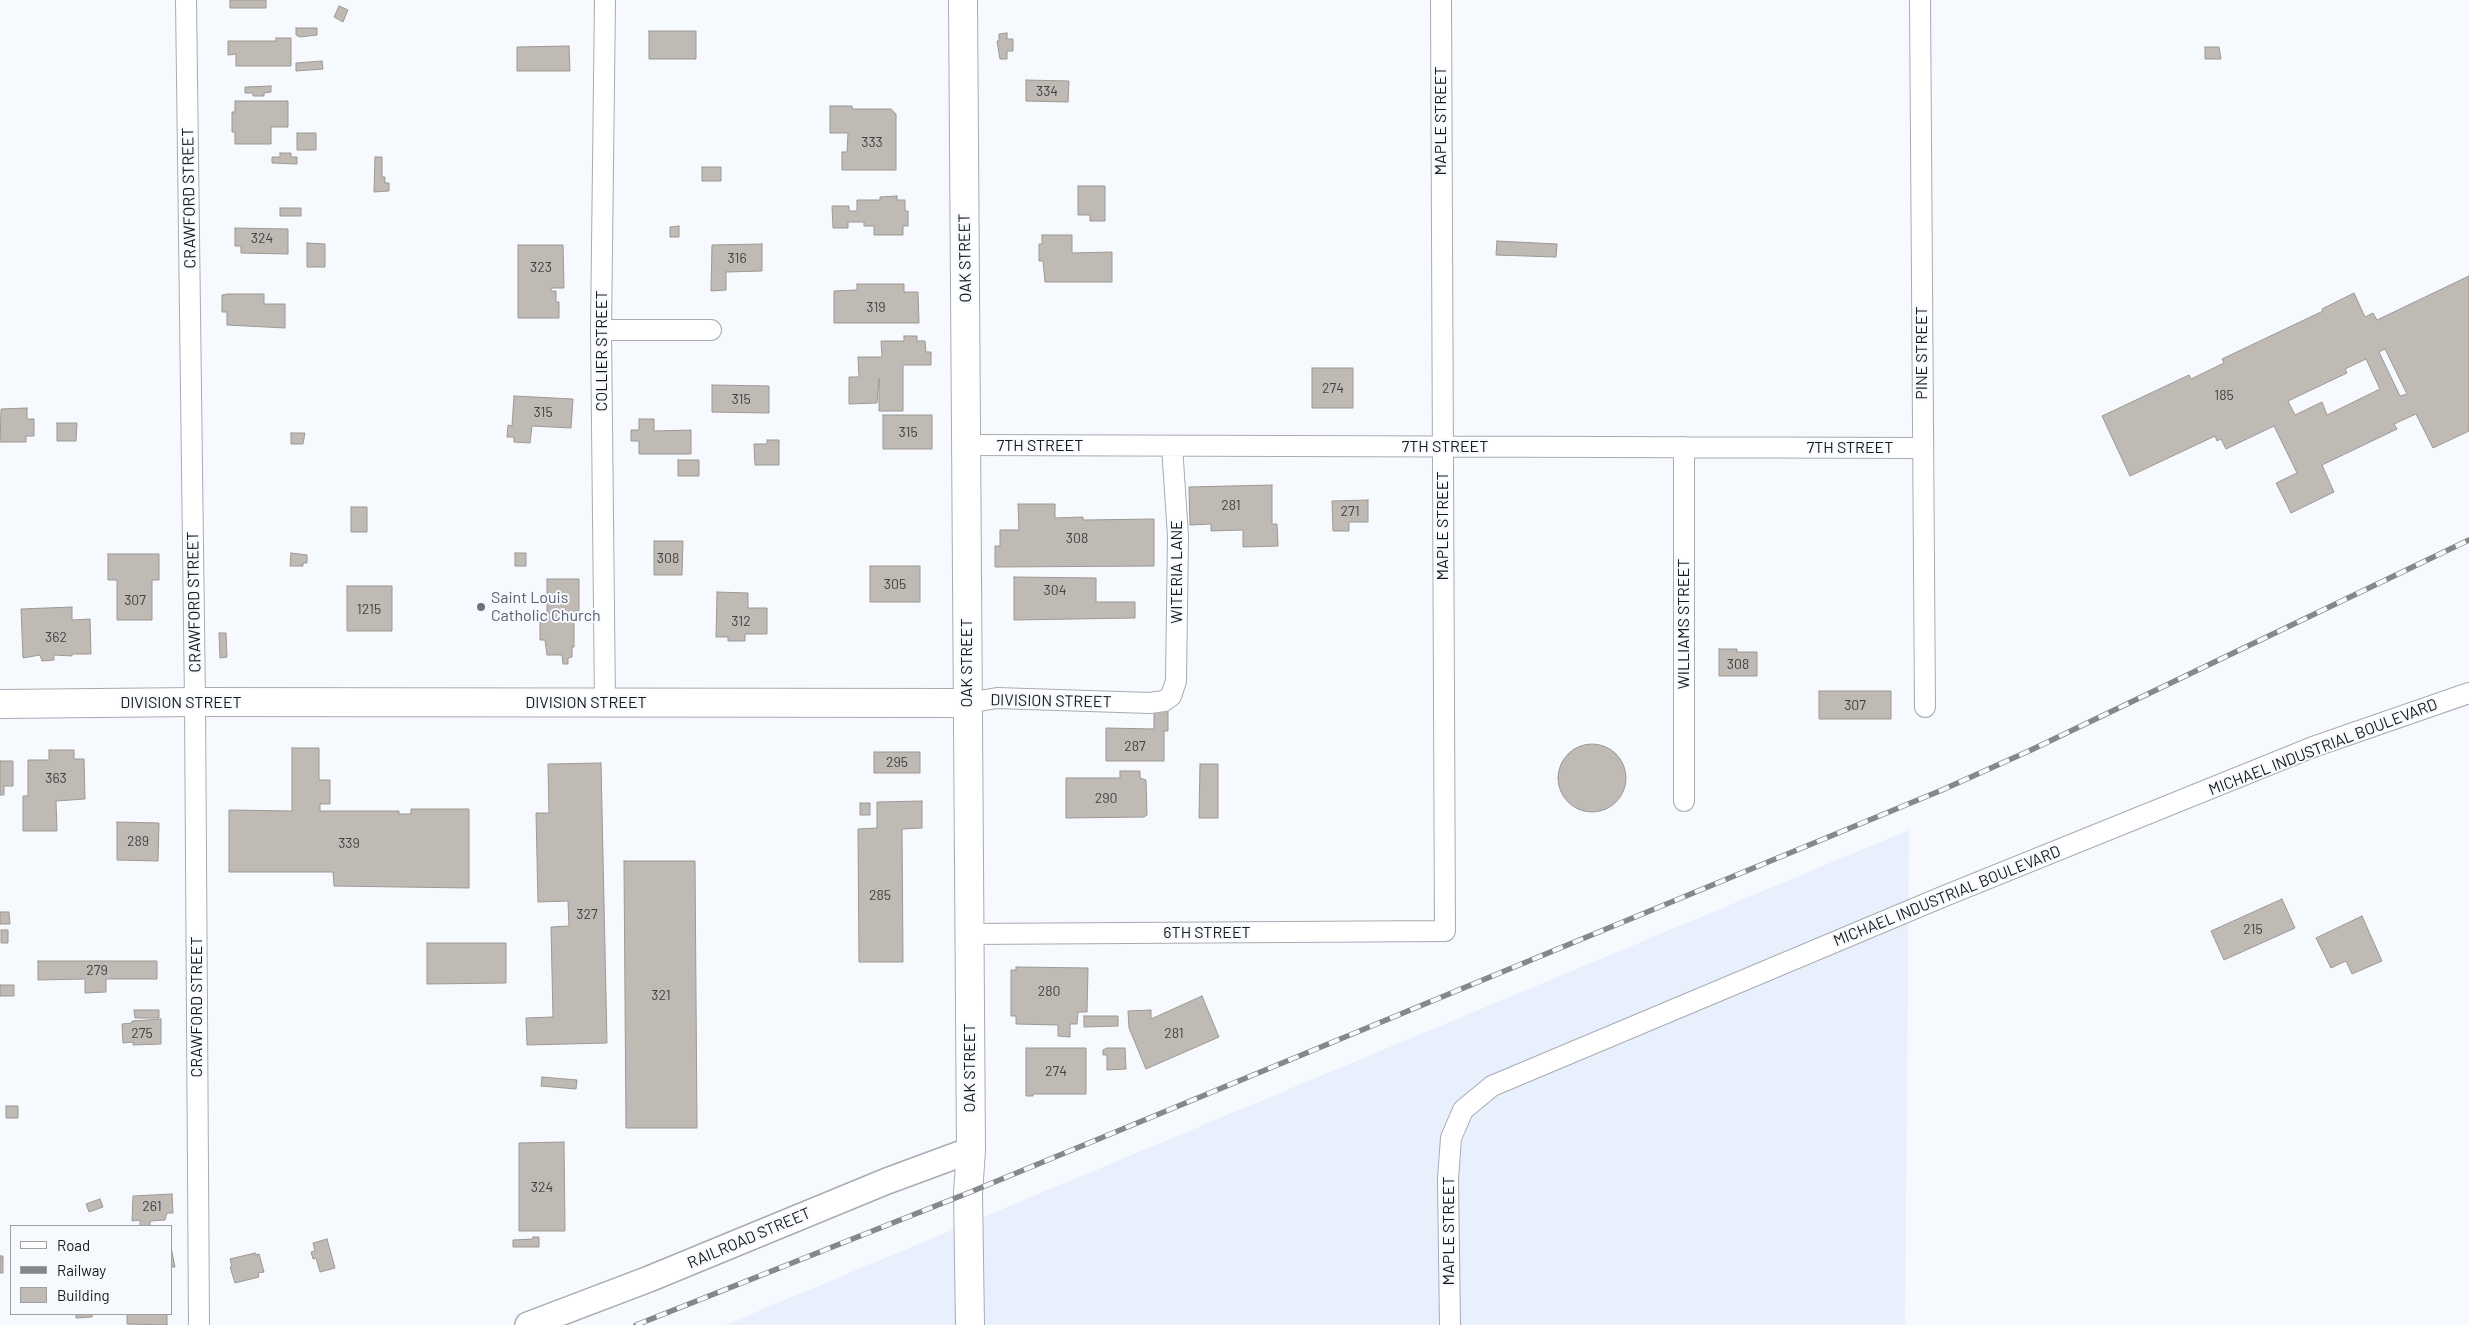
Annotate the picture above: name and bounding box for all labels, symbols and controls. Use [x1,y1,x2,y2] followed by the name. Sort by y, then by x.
[1431,67,1451,175] street label: MAPLE STREET
[1036,83,1058,99] house number: 334
[178,127,200,269] street label: CRAWFORD STREET
[861,134,883,150] house number: 333
[955,213,975,303] street label: OAK STREET
[251,230,273,246] house number: 324
[727,250,747,266] house number: 316
[530,259,552,275] house number: 323
[592,290,612,412] street label: COLLIER STREET
[866,299,886,315] house number: 319
[1912,306,1932,400] street label: PINE STREET
[1322,380,1344,396] house number: 274
[2214,387,2234,403] house number: 185
[731,391,751,407] house number: 315
[533,404,553,420] house number: 315
[898,424,918,440] house number: 315
[997,436,1083,456] street label: 7TH STREET
[1402,437,1488,457] street label: 7TH STREET
[1807,438,1893,458] street label: 7TH STREET
[1433,472,1453,580] street label: MAPLE STREET
[1221,497,1241,513] house number: 281
[1340,503,1360,519] house number: 271
[1167,520,1187,624] street label: WITERIA LANE
[1066,530,1088,546] house number: 308
[183,531,205,673] street label: CRAWFORD STREET
[657,550,679,566] house number: 308
[1674,559,1694,689] street label: WILLIAMS STREET
[884,576,906,592] house number: 305
[1044,582,1066,598] house number: 304
[491,588,601,626] place label: Saint Louis Catholic Church
[124,592,146,608] house number: 307
[357,601,381,617] house number: 1215
[475,601,487,613] marker: Saint Louis Catholic Church
[731,613,751,629] house number: 312
[957,619,977,707] street label: OAK STREET
[45,629,67,645] house number: 362
[1727,656,1749,672] house number: 308
[990,690,1112,712] street label: DIVISION STREET
[120,693,242,713] street label: DIVISION STREET
[525,693,647,713] street label: DIVISION STREET
[2206,694,2440,800] street label: MICHAEL INDUSTRIAL BOULEVARD
[1844,697,1866,713] house number: 307
[1124,738,1146,754] house number: 287
[886,754,908,770] house number: 295
[45,770,67,786] house number: 363
[1095,790,1117,806] house number: 290
[127,833,149,849] house number: 289
[338,835,360,851] house number: 339
[1831,842,2063,950] street label: MICHAEL INDUSTRIAL BOULEVARD
[869,887,891,903] house number: 285
[576,906,598,922] house number: 327
[2243,921,2263,937] house number: 215
[1163,923,1251,943] street label: 6TH STREET
[187,936,207,1078] street label: CRAWFORD STREET
[86,962,108,978] house number: 279
[1038,983,1060,999] house number: 280
[651,987,671,1003] house number: 321
[960,1024,980,1112] street label: OAK STREET
[131,1025,153,1041] house number: 275
[1164,1025,1184,1041] house number: 281
[1045,1063,1067,1079] house number: 274
[1439,1177,1459,1285] street label: MAPLE STREET
[531,1179,553,1195] house number: 324
[142,1198,162,1214] house number: 261
[684,1203,814,1273] street label: RAILROAD STREET
[10,1225,172,1315] legend
[57,1236,90,1254] text: Road
[57,1261,106,1279] text: Railway
[57,1286,110,1304] text: Building

